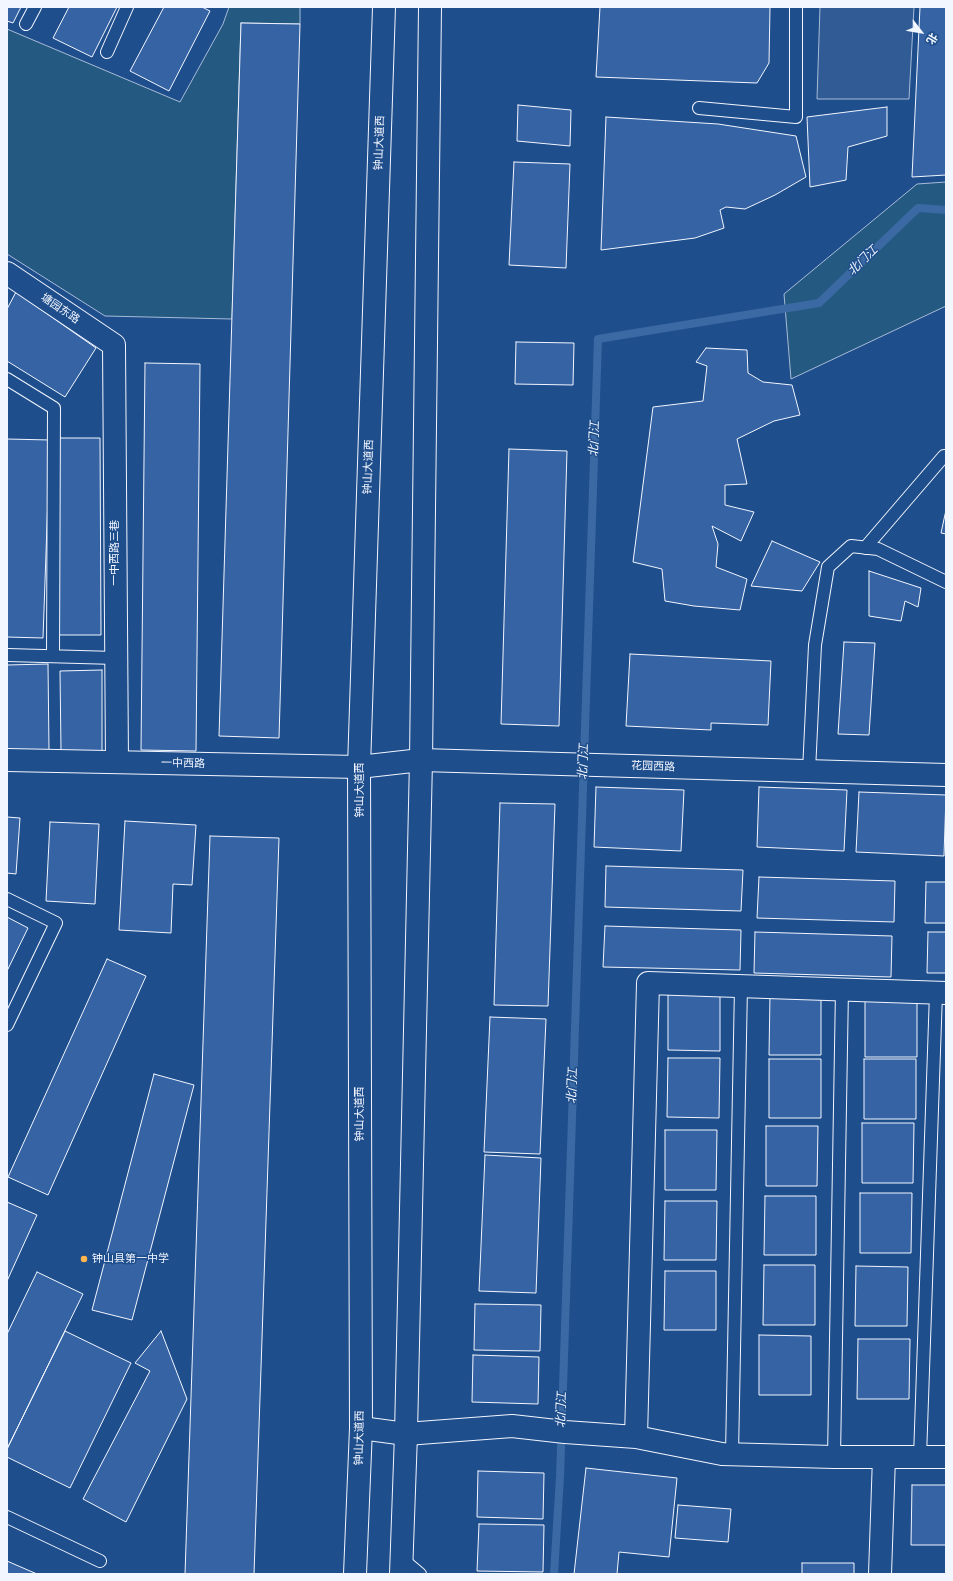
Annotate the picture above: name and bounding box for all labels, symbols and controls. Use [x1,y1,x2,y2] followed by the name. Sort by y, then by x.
[901,12,941,52] north arrow
[923,30,940,47] text: 北
[372,115,388,171] street label: 钟山大道西
[845,243,881,279] water label: 北门江
[38,291,82,327] street label: 塘园东路
[587,421,603,457] water label: 北门江
[361,439,377,495] street label: 钟山大道西
[108,520,122,586] street label: 一中西路三巷
[576,744,592,780] water label: 北门江
[161,757,205,771] street label: 一中西路
[631,760,675,774] street label: 花园西路
[353,763,367,817] street label: 钟山大道西
[565,1068,581,1104] water label: 北门江
[353,1087,367,1141] street label: 钟山大道西
[92,1252,169,1266] place label: 钟山县第一中学
[79,1254,89,1264] marker: 钟山县第一中学
[554,1392,570,1428] water label: 北门江
[353,1410,367,1466] street label: 钟山大道西

